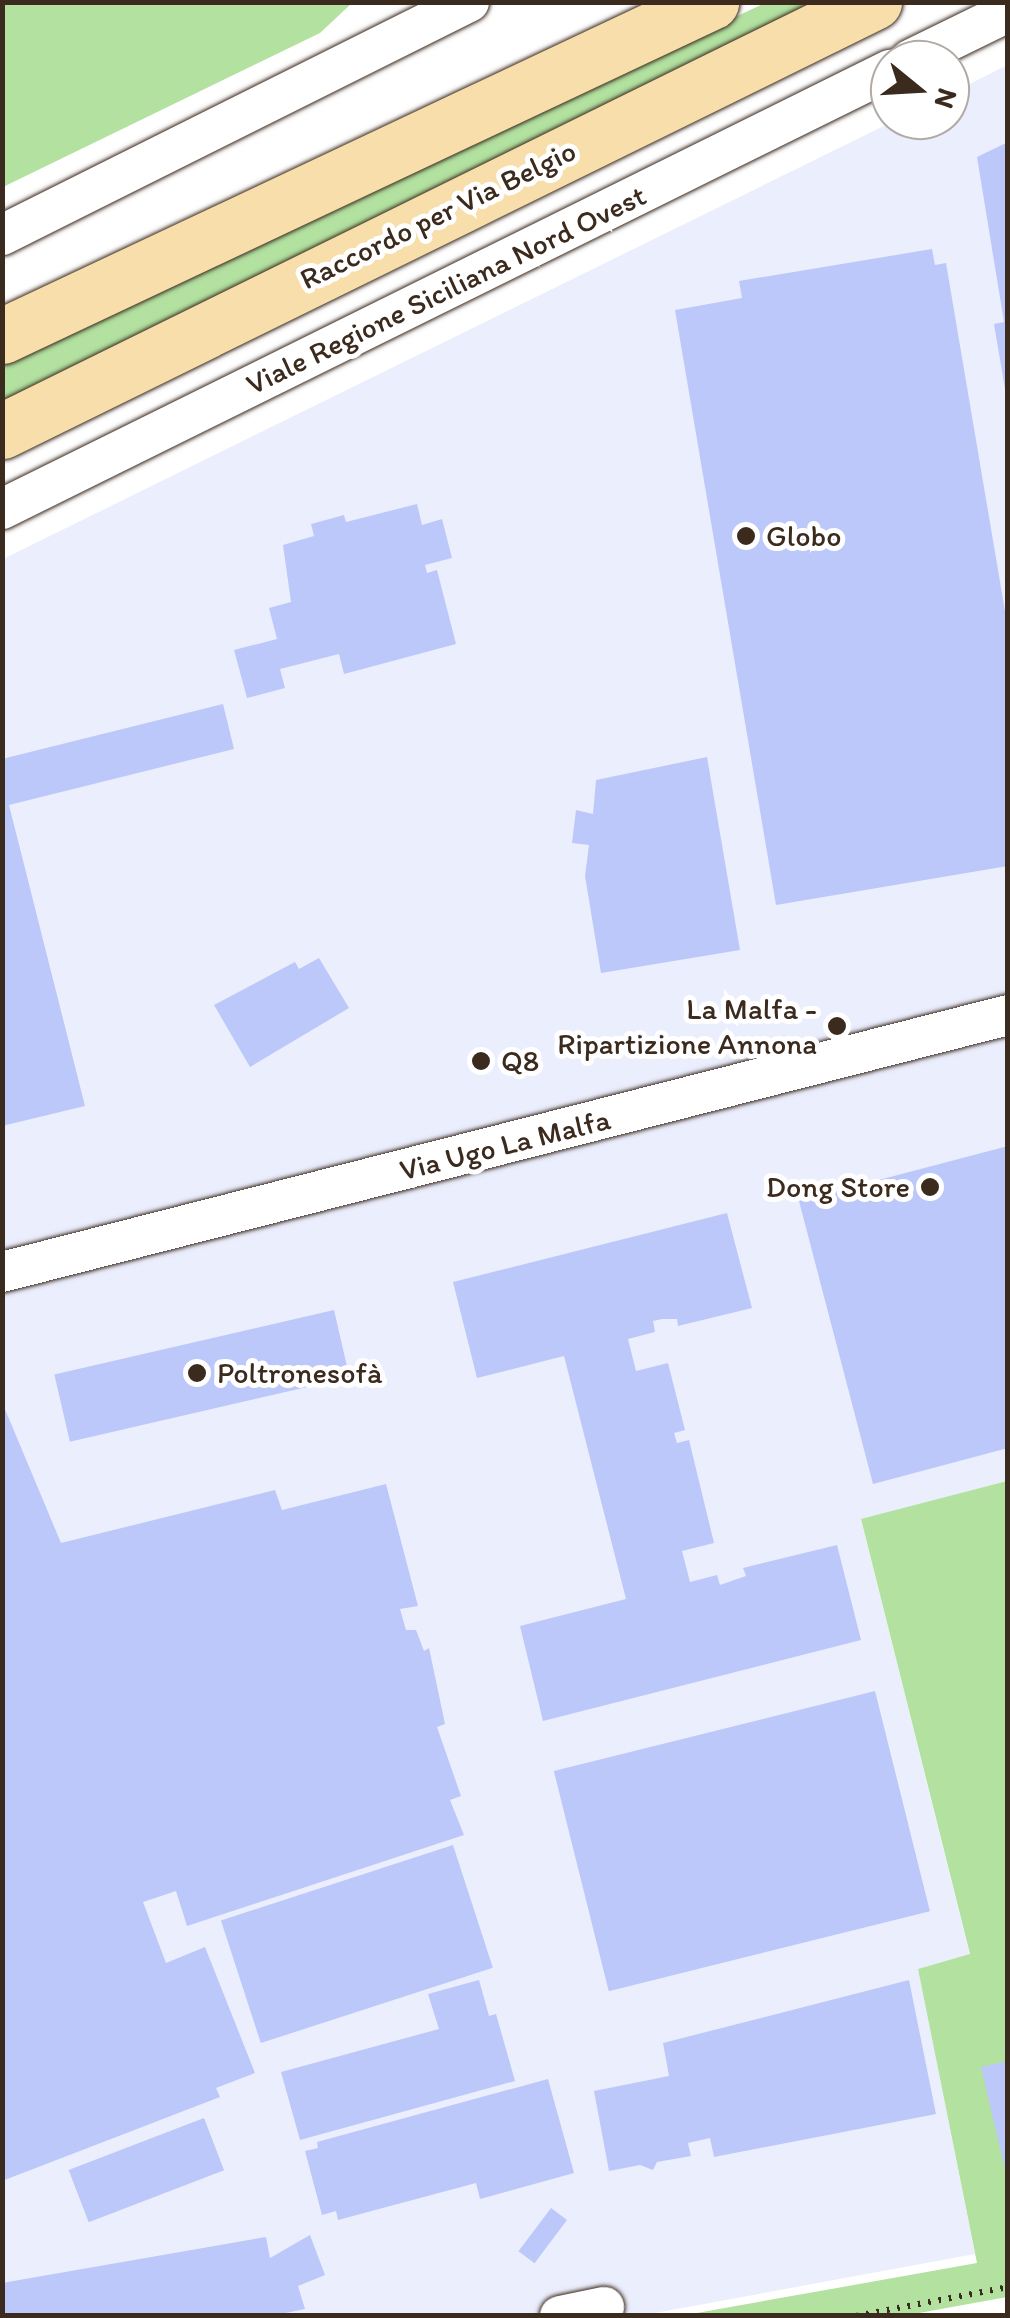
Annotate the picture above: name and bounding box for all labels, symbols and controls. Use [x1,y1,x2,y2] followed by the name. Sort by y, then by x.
[870,40,970,140] north arrow
[928,84,966,113] text: N
[294,132,582,298] street label: Raccordo per Via Belgio
[241,178,651,402] street label: Viale Regione Siciliana Nord Ovest
[766,518,841,554] place label: Globo
[735,525,757,547] marker: Globo
[557,991,817,1062] place label: La Malfa - Ripartizione Annona
[826,1015,848,1037] marker: La Malfa - Ripartizione Annona
[501,1043,539,1079] place label: Q8
[470,1050,492,1072] marker: Q8
[396,1101,614,1189] street label: Via Ugo La Malfa
[767,1169,910,1205] place label: Dong Store
[919,1176,941,1198] marker: Dong Store
[217,1355,383,1391] place label: Poltronesofà
[186,1362,208,1384] marker: Poltronesofà

